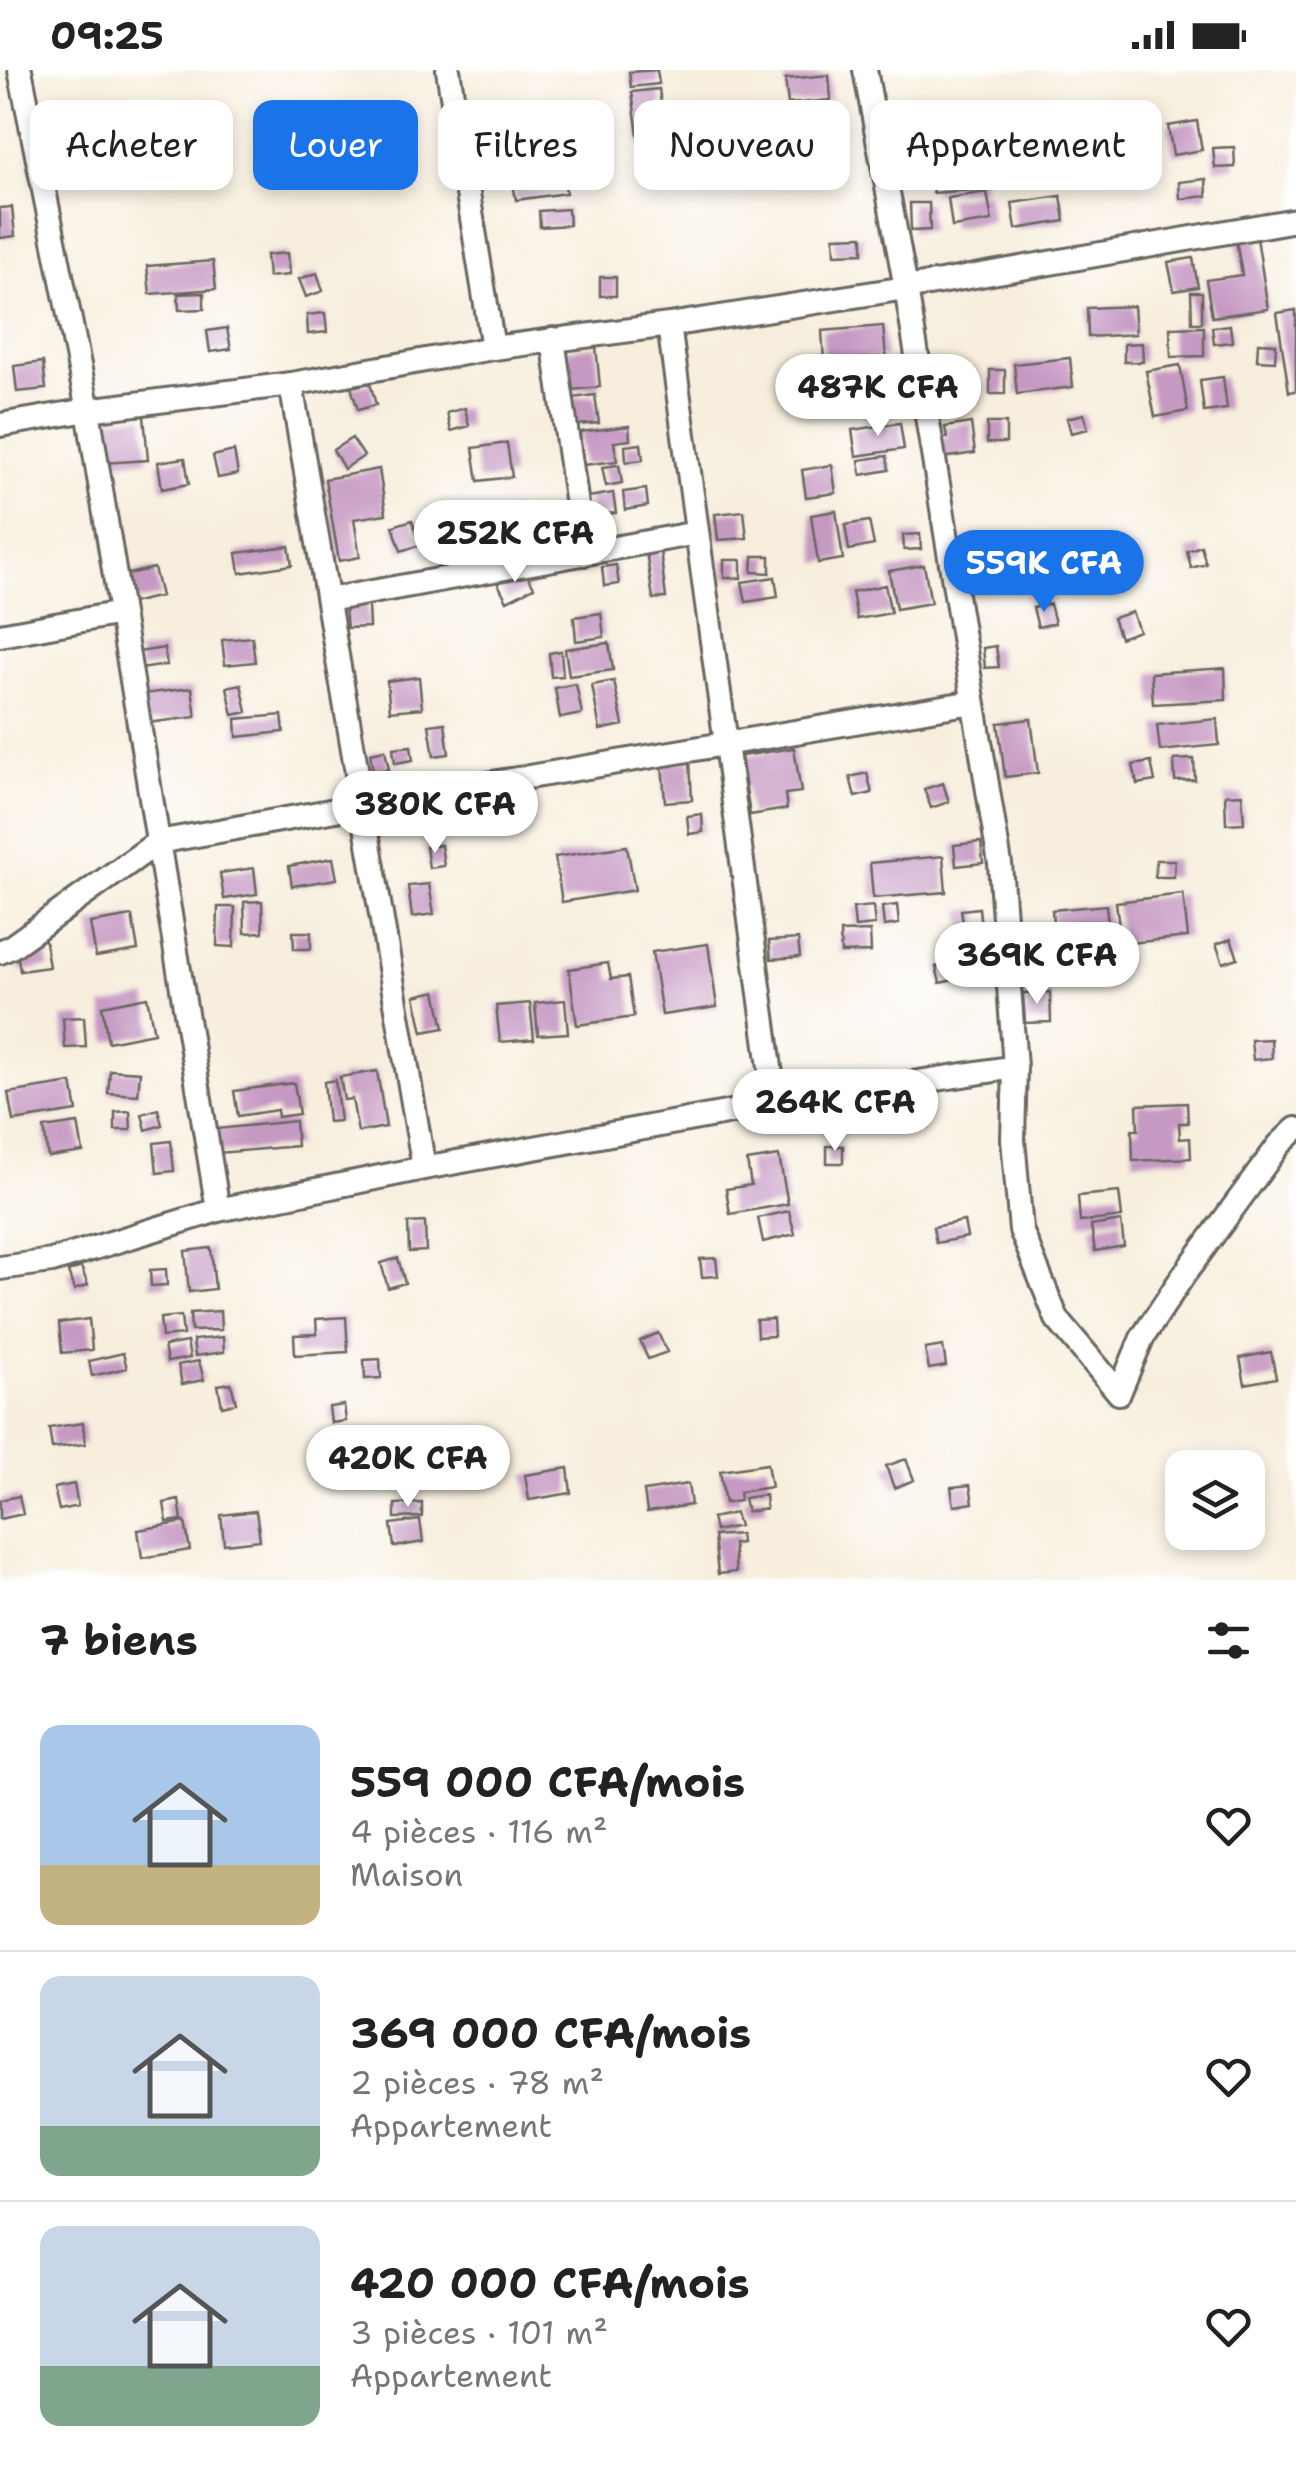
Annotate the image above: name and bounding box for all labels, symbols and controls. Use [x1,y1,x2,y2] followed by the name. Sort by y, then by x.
[50,10,164,61] text: 09:25
[30,100,233,190] chip: Acheter
[253,100,418,190] chip: Louer
[438,100,614,190] chip: Filtres
[634,100,850,190] chip: Nouveau
[870,100,1162,190] chip: Appartement
[775,354,981,439] pin: 487K CFA
[797,365,959,408] text: 487K CFA
[412,500,618,585] pin: 252K CFA
[436,511,594,554] text: 252K CFA
[941,530,1147,615] pin: 559K CFA
[966,541,1122,584] text: 559K CFA
[332,771,538,856] pin: 380K CFA
[354,782,516,825] text: 380K CFA
[934,922,1140,1007] pin: 369K CFA
[957,933,1117,976] text: 369K CFA
[732,1069,938,1154] pin: 264K CFA
[754,1080,916,1123] text: 264K CFA
[305,1425,511,1510] pin: 420K CFA
[328,1436,488,1479] text: 420K CFA
[1165,1450,1265,1550] map controls
[1165,1450,1265,1550] button: layers
[40,1612,198,1668] text: 7 biens
[1201,1613,1256,1668] icon: filters
[350,1754,745,1810] text: 559 000 CFA/mois
[120,1765,240,1885] icon: home
[1201,1798,1256,1853] icon: heart
[350,1810,608,1853] text: 4 pièces · 116 m²
[350,1853,463,1896] text: Maison
[350,2005,751,2061] text: 369 000 CFA/mois
[120,2016,240,2136] icon: home
[1201,2049,1256,2104] icon: heart
[350,2061,604,2104] text: 2 pièces · 78 m²
[350,2104,552,2147] text: Appartement
[350,2255,750,2311] text: 420 000 CFA/mois
[120,2266,240,2386] icon: home
[1201,2299,1256,2354] icon: heart
[350,2311,608,2354] text: 3 pièces · 101 m²
[350,2354,552,2397] text: Appartement

